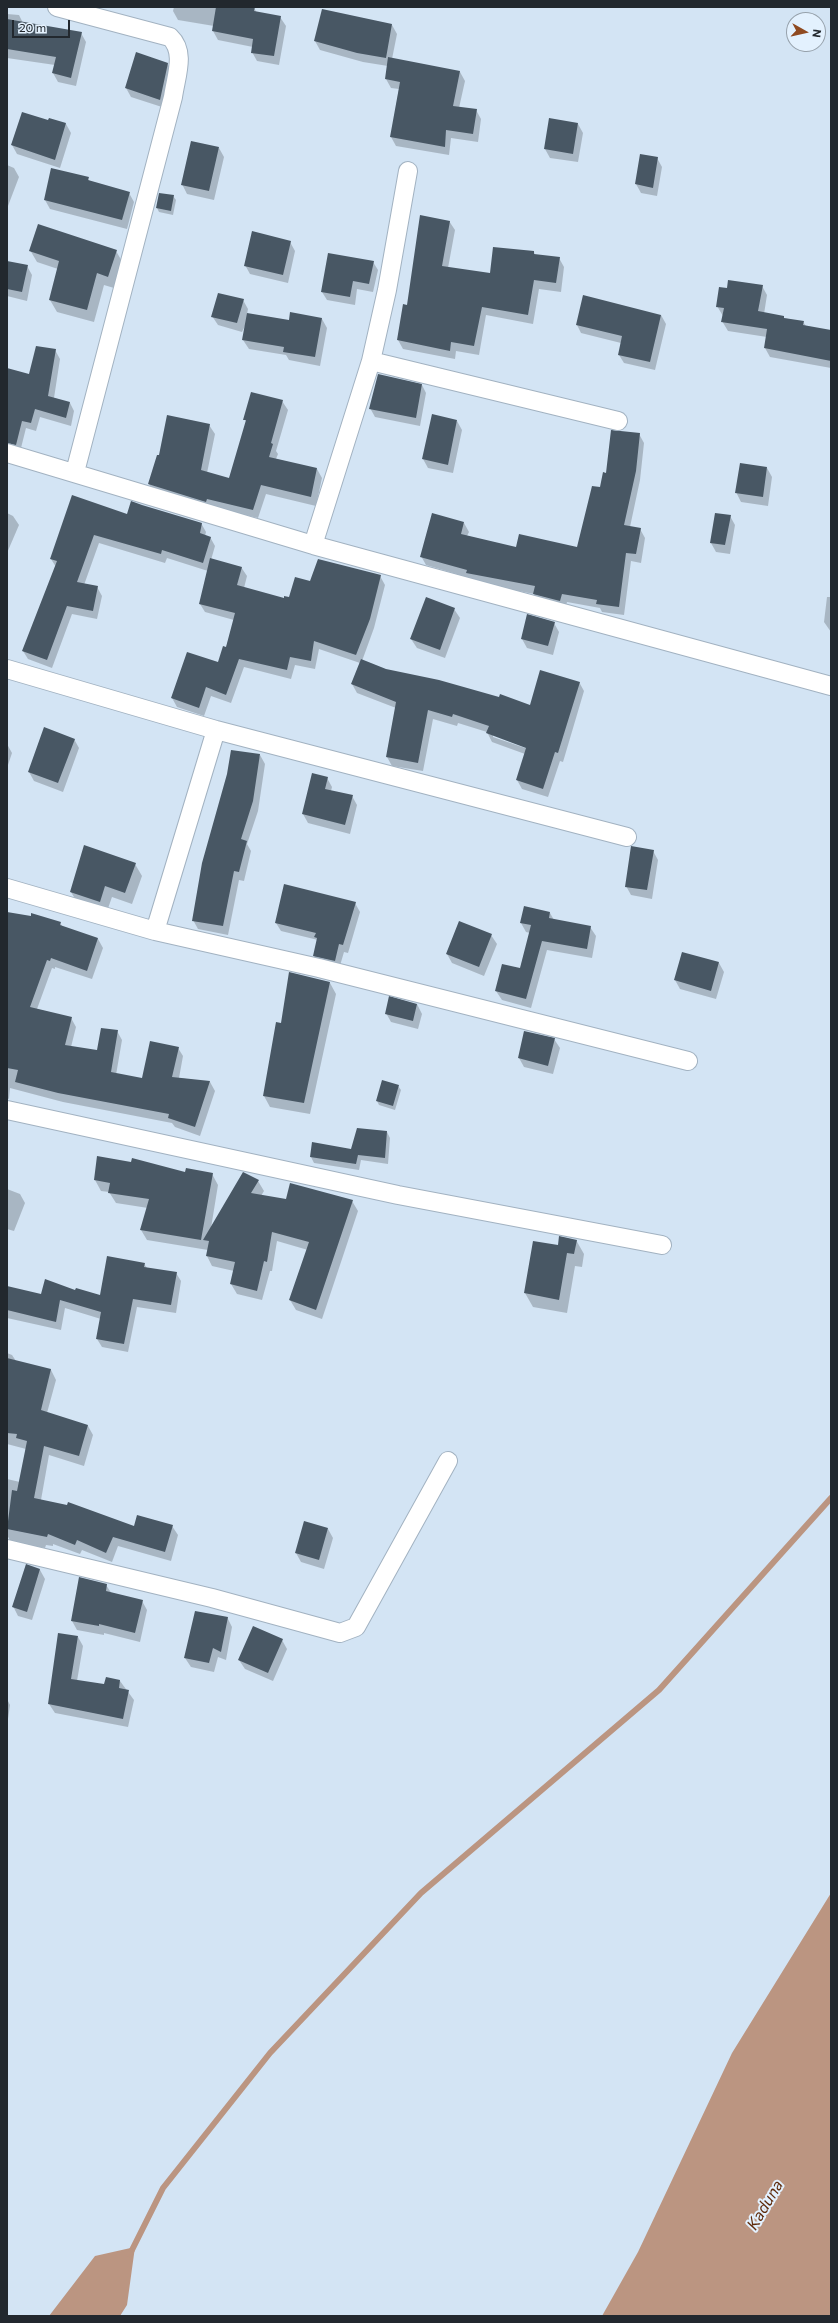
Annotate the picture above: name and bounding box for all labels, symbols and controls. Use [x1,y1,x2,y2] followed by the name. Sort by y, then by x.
[14,12,72,38] scale bar
[786,12,826,52] north arrow
[19,20,46,34] text: 20 m
[810,29,824,39] text: N
[743,2177,787,2233] water label: Kaduna

